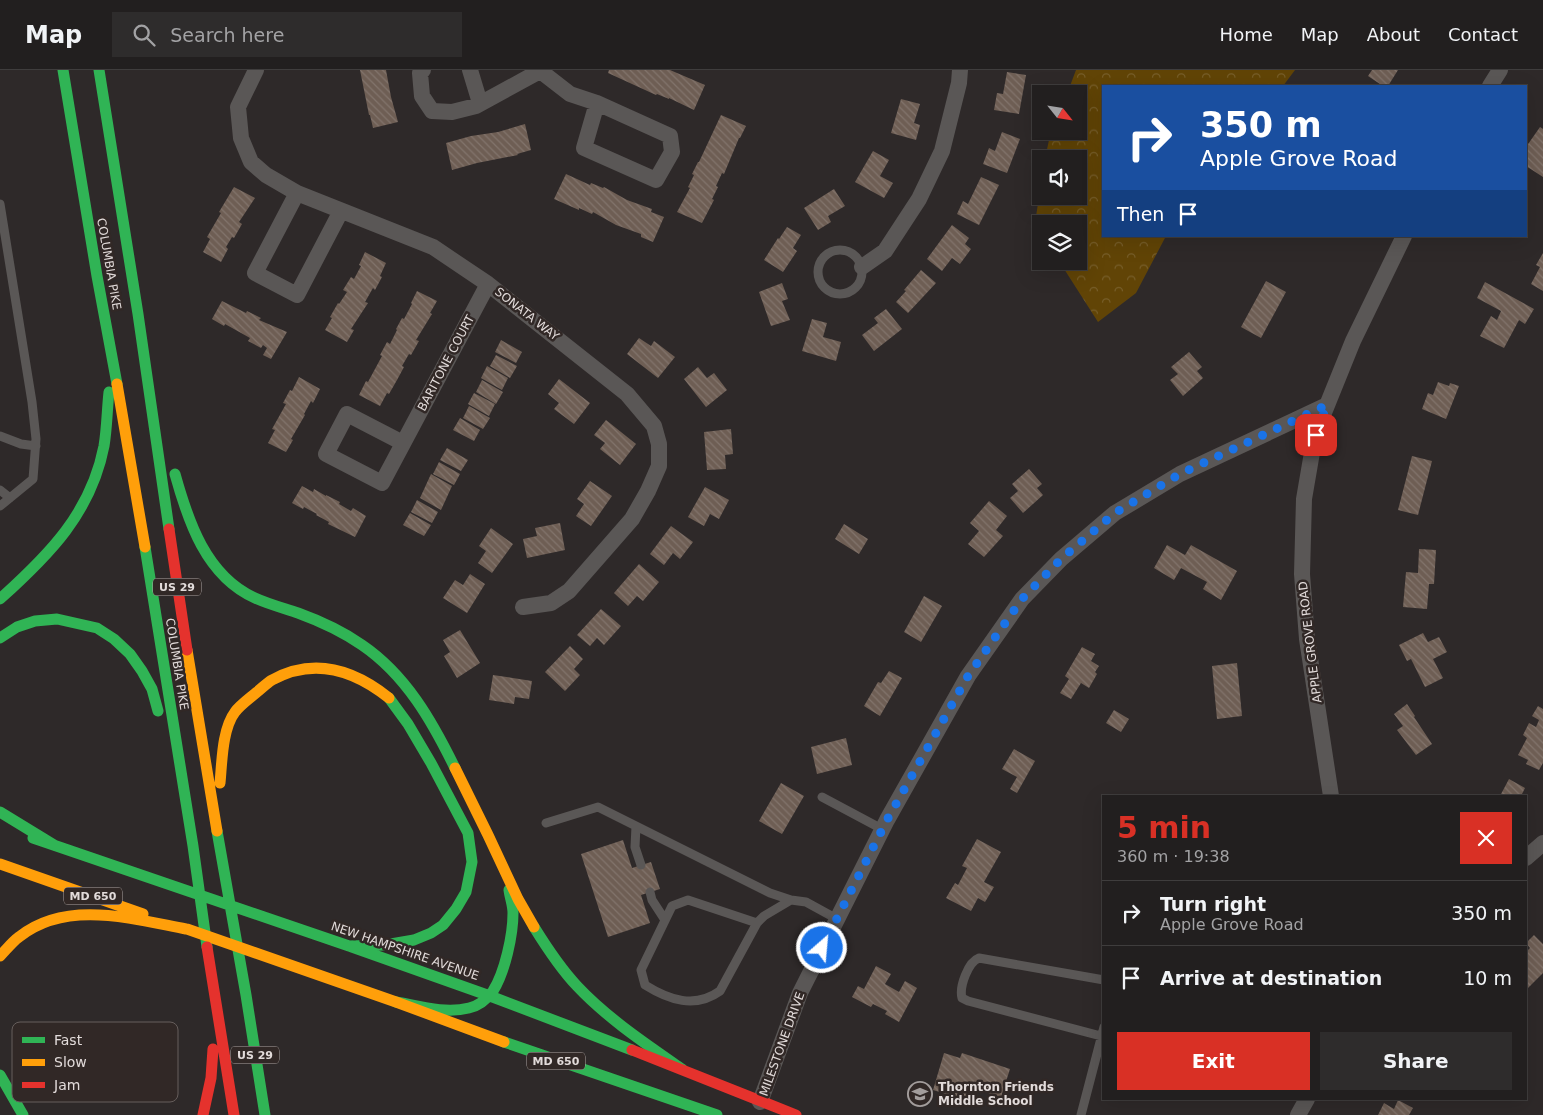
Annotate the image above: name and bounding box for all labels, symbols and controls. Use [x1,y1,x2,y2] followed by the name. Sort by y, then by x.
[112,12,462,57] search box
[25,21,82,49] text: Map
[130,21,158,49] icon: search
[170,24,284,46] text: Search here
[1220,24,1273,45] text: Home
[1301,24,1339,45] text: Map
[1367,24,1420,45] text: About
[1448,24,1518,45] text: Contact
[1032,85,1088,140] north arrow
[1032,85,1087,270] map controls
[1117,105,1182,170] icon: right
[1200,105,1322,145] text: 350 m
[1200,146,1397,171] text: Apple Grove Road
[1032,150,1087,205] button: sound
[1174,200,1202,228] icon: arrive
[1117,203,1164,225] text: Then
[1032,215,1087,270] button: layers
[94,217,124,311] street label: COLUMBIA PIKE
[492,285,562,344] street label: SONATA WAY
[415,312,478,413] street label: BARITONE COURT
[1295,414,1337,456] pin
[1302,421,1330,449] icon: arrive
[153,578,201,596] road number: US 29
[1296,580,1324,704] street label: APPLE GROVE ROAD
[163,617,191,711] street label: COLUMBIA PIKE
[1117,810,1211,845] text: 5 min
[1460,812,1512,864] button: close
[1117,847,1230,866] text: 360 m · 19:38
[64,888,122,904] road number: MD 650
[1160,893,1266,915] text: Turn right
[1117,899,1145,927] icon: right
[1451,902,1512,924] text: 350 m
[1160,915,1304,934] text: Apple Grove Road
[329,919,481,983] street label: NEW HAMPSHIRE AVENUE
[795,921,847,973] position arrow
[1117,964,1145,992] icon: arrive
[1160,967,1382,989] text: Arrive at destination
[1463,967,1512,989] text: 10 m
[757,990,807,1098] street label: MILESTONE DRIVE
[12,1022,178,1102] legend
[54,1032,83,1048] text: Fast
[1117,1032,1310,1090] button: Exit
[1320,1032,1512,1090] button: Share
[231,1046,279,1064] road number: US 29
[527,1052,585,1069] road number: MD 650
[54,1054,87,1070] text: Slow
[53,1077,80,1093] text: Jam
[938,1080,1054,1108] place label: Thornton Friends Middle School
[907,1081,933,1107] school or university icon: Thornton Friends Middle School

